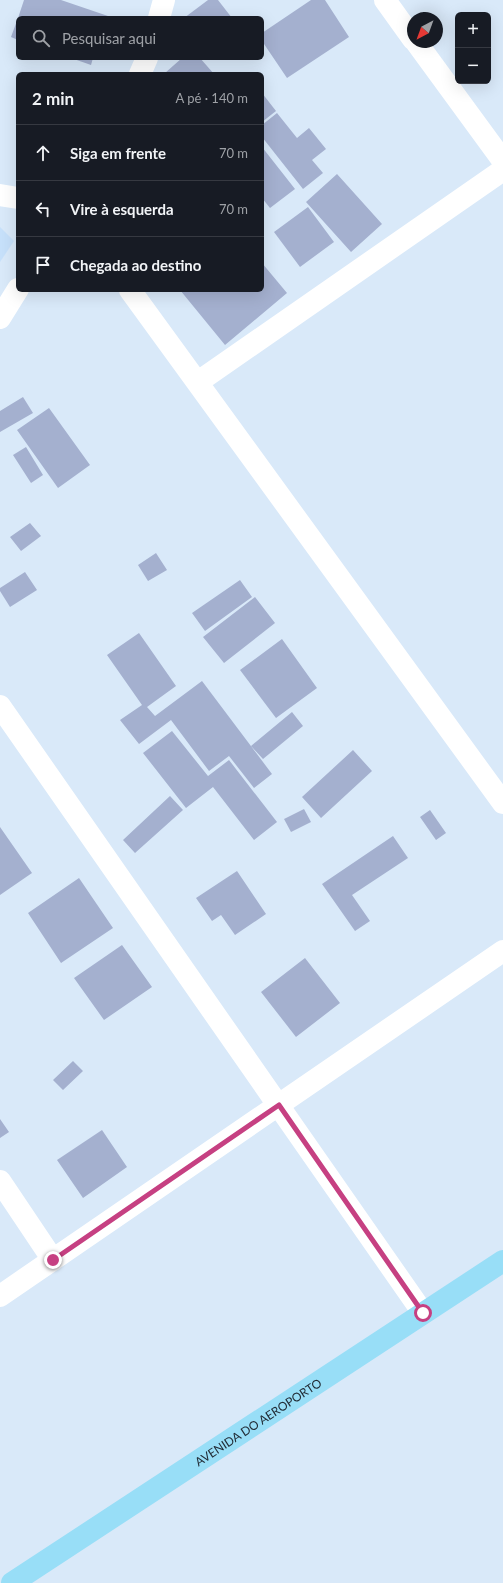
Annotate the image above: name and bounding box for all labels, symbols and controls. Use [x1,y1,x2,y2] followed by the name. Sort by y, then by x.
[407,12,443,48] north arrow
[455,12,491,84] map controls
[455,12,491,48] button: +
[16,16,264,60] search box
[30,27,52,49] icon: search
[62,29,156,47] text: Pesquisar aqui
[455,48,491,84] button: −
[32,88,74,109] text: 2 min
[175,90,248,106] text: A pé · 140 m
[32,142,54,164] icon: ahead
[70,144,166,162] text: Siga em frente
[219,145,248,161] text: 70 m
[32,198,54,220] icon: left
[70,200,174,218] text: Vire à esquerda
[219,201,248,217] text: 70 m
[32,254,54,276] icon: arrive
[70,256,201,274] text: Chegada ao destino
[44,1251,62,1269] route end
[414,1304,432,1322] route start
[192,1375,324,1469] street label: AVENIDA DO AEROPORTO

